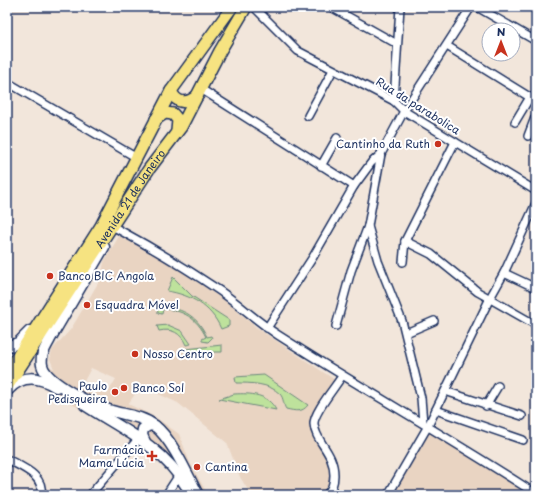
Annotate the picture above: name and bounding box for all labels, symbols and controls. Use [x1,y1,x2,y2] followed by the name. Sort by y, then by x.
[481,22,521,62] north arrow
[497,23,506,40] text: N
[373,73,464,138] street label: Rua da parabolica
[336,135,430,152] place label: Cantinho da Ruth
[433,139,443,149] marker: Cantinho da Ruth
[91,145,169,251] street label: Avenida 21 de Janeiro
[58,267,154,284] place label: Banco BIC Angola
[45,271,55,281] marker: Banco BIC Angola
[95,296,179,313] place label: Esquadra Móvel
[82,300,92,310] marker: Esquadra Móvel
[143,345,213,362] place label: Nosso Centro
[130,349,140,359] marker: Nosso Centro
[48,377,107,407] place label: Paulo Pedisqueira
[132,379,184,396] place label: Banco Sol
[119,383,129,393] marker: Banco Sol
[110,387,120,397] marker: Paulo Pedisqueira
[79,441,144,471] place label: Farmácia Mama Lúcia
[147,451,157,461] marker: Farmácia Mama Lúcia
[205,458,248,475] place label: Cantina
[192,462,202,472] marker: Cantina

